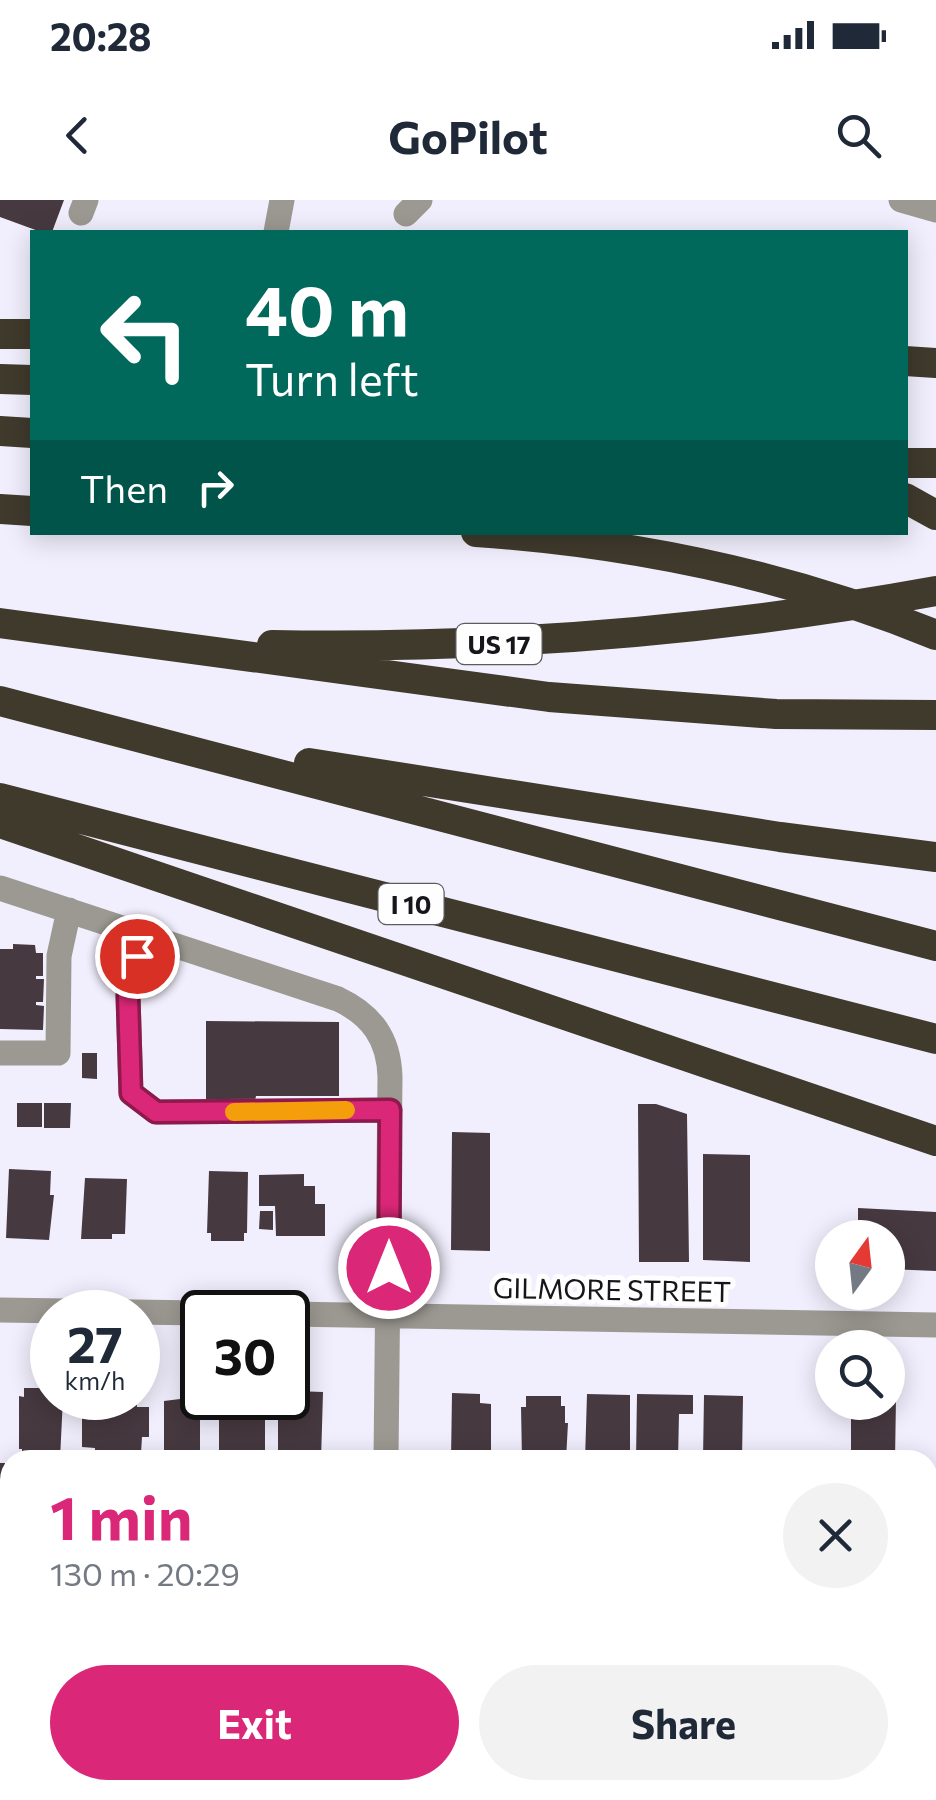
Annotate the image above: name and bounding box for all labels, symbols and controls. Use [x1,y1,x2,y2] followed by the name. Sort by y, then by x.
[50,12,152,59] text: 20:28
[50,108,105,163] icon: back
[388,108,548,163] text: GoPilot
[831,108,886,163] icon: search
[245,265,409,350] text: 40 m
[80,270,210,400] icon: left
[245,350,419,405] text: Turn left
[188,460,243,515] icon: right
[80,464,168,511] text: Then
[456,624,542,664] road number: US 17
[378,884,444,924] road number: I 10
[95,914,180,999] pin
[110,929,165,984] icon: arrive
[337,1216,441,1320] position arrow
[815,1220,905,1310] north arrow
[815,1220,905,1420] map controls
[493,1270,731,1308] street label: GILMORE STREET
[180,1290,310,1420] speed limit sign: 30
[67,1312,123,1373] text: 27
[815,1330,905,1420] button: search
[65,1365,125,1395] text: km/h
[50,1479,192,1552] text: 1 min
[783,1483,888,1588] button: close
[50,1553,240,1593] text: 130 m · 20:29
[50,1665,459,1780] button: Exit
[479,1665,888,1780] button: Share

